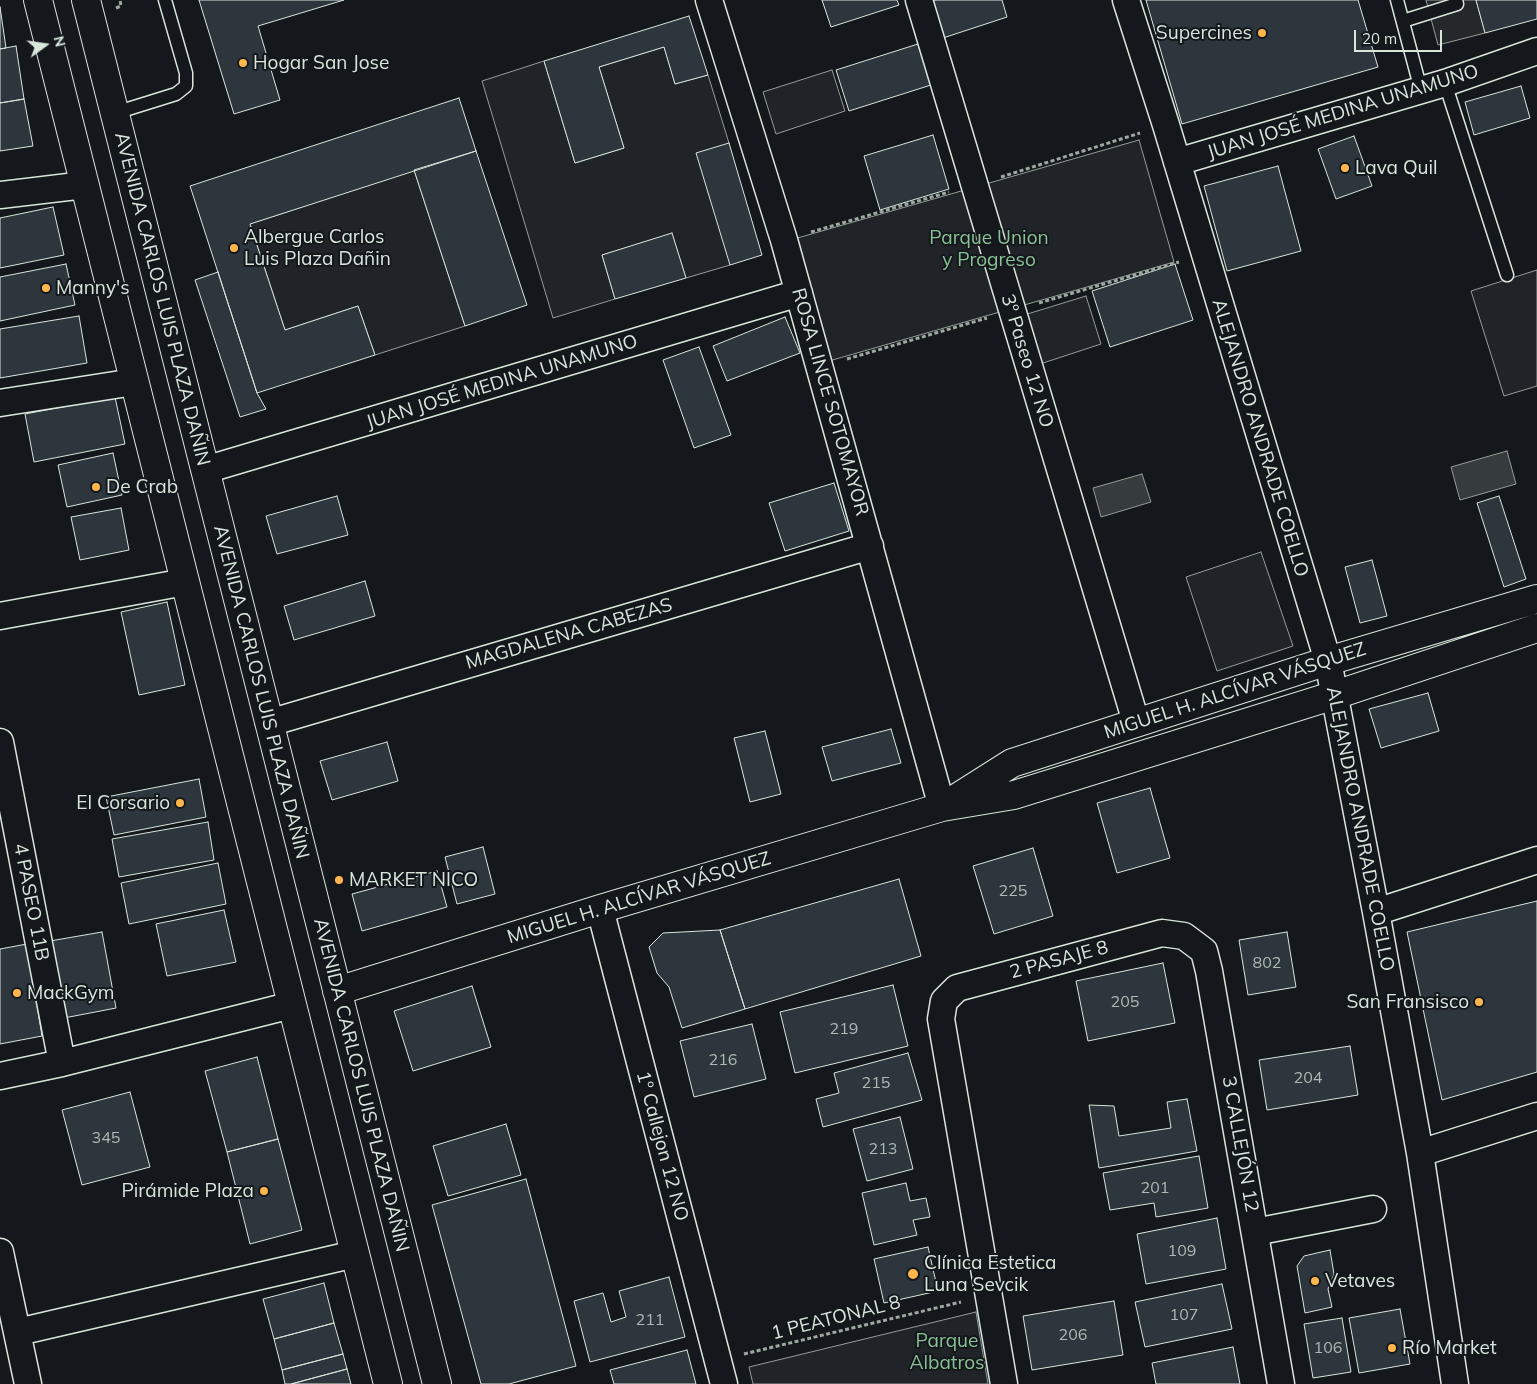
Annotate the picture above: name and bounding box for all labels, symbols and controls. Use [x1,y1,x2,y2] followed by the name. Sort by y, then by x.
[20,20,70,70] north arrow
[1357,20,1444,52] scale bar
[1156,22,1252,44] place label: Supercines
[1256,27,1268,39] marker: Supercines
[1362,29,1397,48] text: 20 m
[50,34,70,49] text: N
[253,52,389,74] place label: Hogar San Jose
[237,57,249,69] marker: Hogar San Jose
[1204,60,1482,164] street label: JUAN JOSÉ MEDINA UNAMUNO
[109,130,215,468] street label: AVENIDA CARLOS LUIS PLAZA DAÑIN
[1355,157,1438,179] place label: Lava Quil
[1339,162,1351,174] marker: Lava Quil
[244,226,391,270] place label: Albergue Carlos Luis Plaza Dañin
[929,227,1049,271] park label: Parque Union y Progreso
[228,242,240,254] marker: Albergue Carlos Luis Plaza Dañin
[56,277,130,299] place label: Manny's
[40,282,52,294] marker: Manny's
[787,286,873,518] street label: ROSA LINCE SOTOMAYOR
[996,292,1058,430] street label: 3º Paseo 12 NO
[1207,296,1313,580] street label: ALEJANDRO ANDRADE COELLO
[363,330,641,434] street label: JUAN JOSÉ MEDINA UNAMUNO
[106,476,178,498] place label: De Crab
[90,481,102,493] marker: De Crab
[208,523,314,861] street label: AVENIDA CARLOS LUIS PLAZA DAÑIN
[463,594,675,674] street label: MAGDALENA CABEZAS
[1101,638,1369,744] street label: MIGUEL H. ALCÍVAR VÁSQUEZ
[1321,685,1399,973] street label: ALEJANDRO ANDRADE COELLO
[76,792,170,814] place label: El Corsario
[174,797,186,809] marker: El Corsario
[8,841,54,963] street label: 4 PASEO 11B
[505,847,773,949] street label: MIGUEL H. ALCÍVAR VÁSQUEZ
[349,869,478,891] place label: MARKET NICO
[333,874,345,886] marker: MARKET NICO
[999,881,1027,901] house number: 225
[308,916,414,1254] street label: AVENIDA CARLOS LUIS PLAZA DAÑIN
[1007,936,1111,984] street label: 2 PASAJE 8
[1253,953,1281,973] house number: 802
[27,982,115,1004] place label: MackGym
[11,987,23,999] marker: MackGym
[1346,991,1469,1013] place label: San Fransisco
[1111,992,1139,1012] house number: 205
[1473,996,1485,1008] marker: San Fransisco
[830,1019,858,1039] house number: 219
[709,1050,737,1070] house number: 216
[631,1068,693,1224] street label: 1º Callejon 12 NO
[1294,1068,1322,1088] house number: 204
[862,1073,890,1093] house number: 215
[1217,1074,1263,1214] street label: 3 CALLEJÓN 12
[92,1128,120,1148] house number: 345
[869,1139,897,1159] house number: 213
[1141,1178,1169,1198] house number: 201
[121,1180,254,1202] place label: Pirámide Plaza
[258,1185,270,1197] marker: Pirámide Plaza
[1168,1241,1196,1261] house number: 109
[924,1252,1057,1296] place label: Clínica Estetica Luna Sevcik
[906,1267,920,1281] marker: Clínica Estetica Luna Sevcik
[1325,1270,1395,1292] place label: Vetaves
[1309,1275,1321,1287] marker: Vetaves
[769,1291,903,1345] street label: 1 PEATONAL 8
[1170,1305,1198,1325] house number: 107
[636,1310,664,1330] house number: 211
[1059,1325,1087,1345] house number: 206
[910,1330,984,1374] park label: Parque Albatros
[1402,1337,1497,1359] place label: Río Market
[1314,1338,1342,1358] house number: 106
[1386,1342,1398,1354] marker: Río Market

